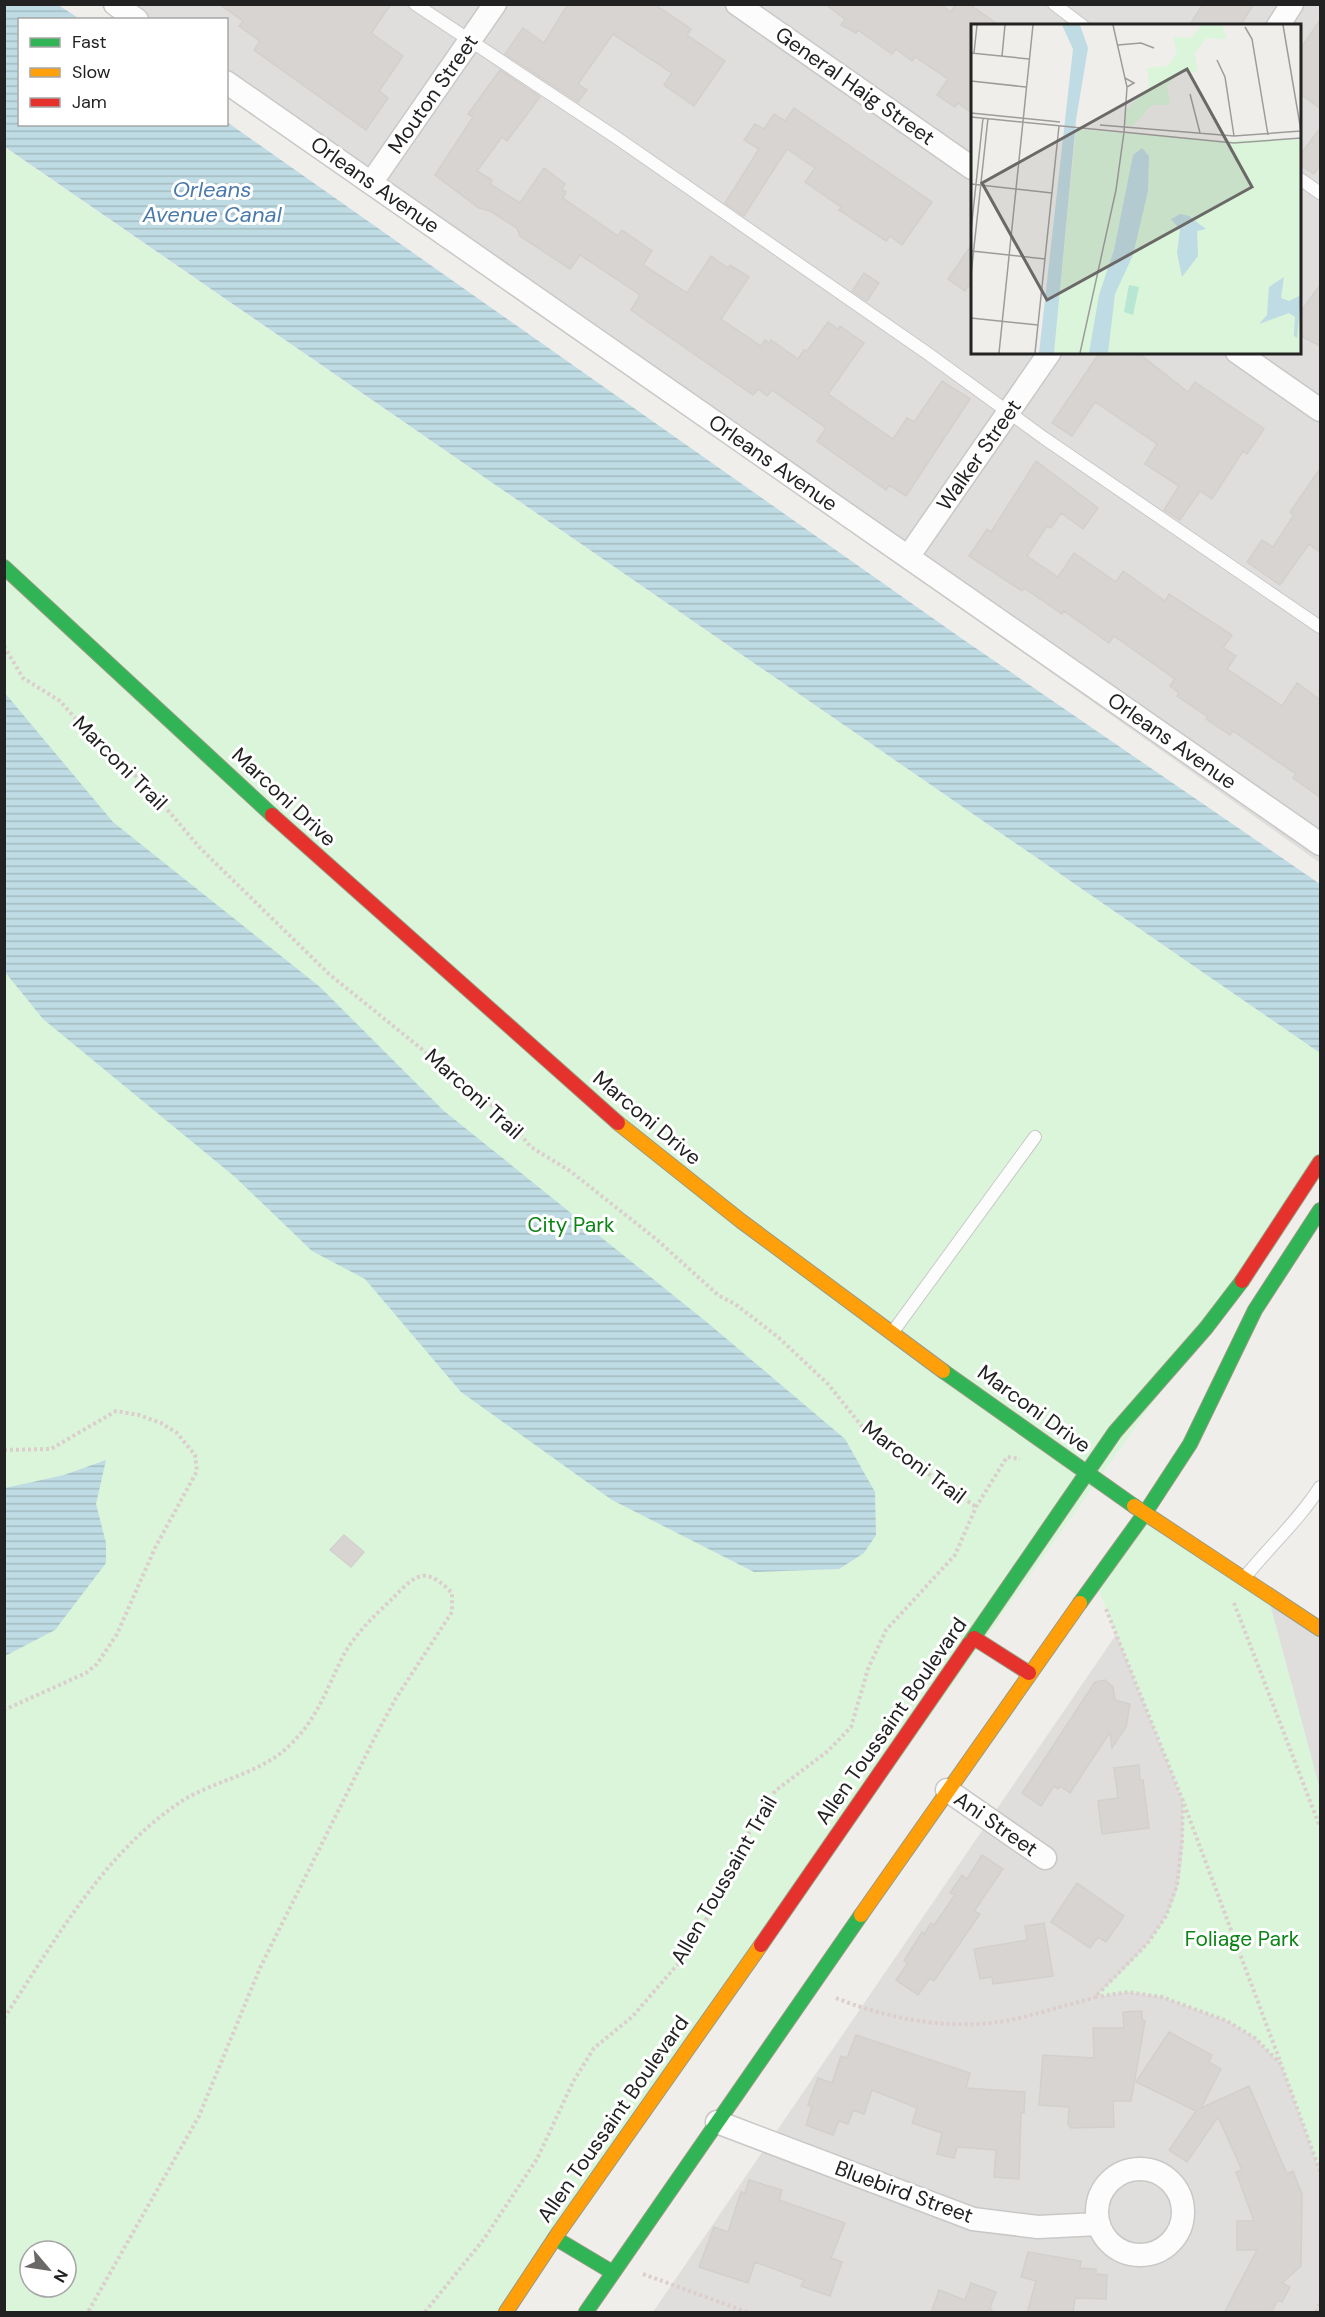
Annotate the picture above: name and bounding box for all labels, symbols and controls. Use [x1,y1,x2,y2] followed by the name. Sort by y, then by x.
[18,18,228,126] legend
[770,20,940,152] street label: General Haig Street
[971,24,1301,354] inset map
[381,29,485,159] street label: Mouton Street
[72,30,107,54] text: Fast
[72,60,111,84] text: Slow
[72,90,107,114] text: Jam
[305,130,445,240] street label: Orleans Avenue
[141,175,283,229] water label: Orleans Avenue Canal
[930,394,1028,516] street label: Walker Street
[703,408,843,518] street label: Orleans Avenue
[1102,686,1242,796] street label: Orleans Avenue
[67,710,173,816] street label: Marconi Trail
[226,741,342,853] street label: Marconi Drive
[419,1042,529,1146] street label: Marconi Trail
[587,1064,707,1172] street label: Marconi Drive
[527,1211,615,1239] park label: City Park
[972,1358,1096,1460] street label: Marconi Drive
[856,1414,972,1510] street label: Marconi Trail
[809,1612,973,1830] street label: Allen Toussaint Boulevard
[949,1785,1043,1863] street label: Ani Street
[664,1791,784,1969] street label: Allen Toussaint Trail
[1185,1925,1300,1953] park label: Foliage Park
[531,2010,695,2228] street label: Allen Toussaint Boulevard
[831,2154,977,2230] street label: Bluebird Street
[18,2239,78,2299] north arrow
[49,2266,73,2286] text: N

